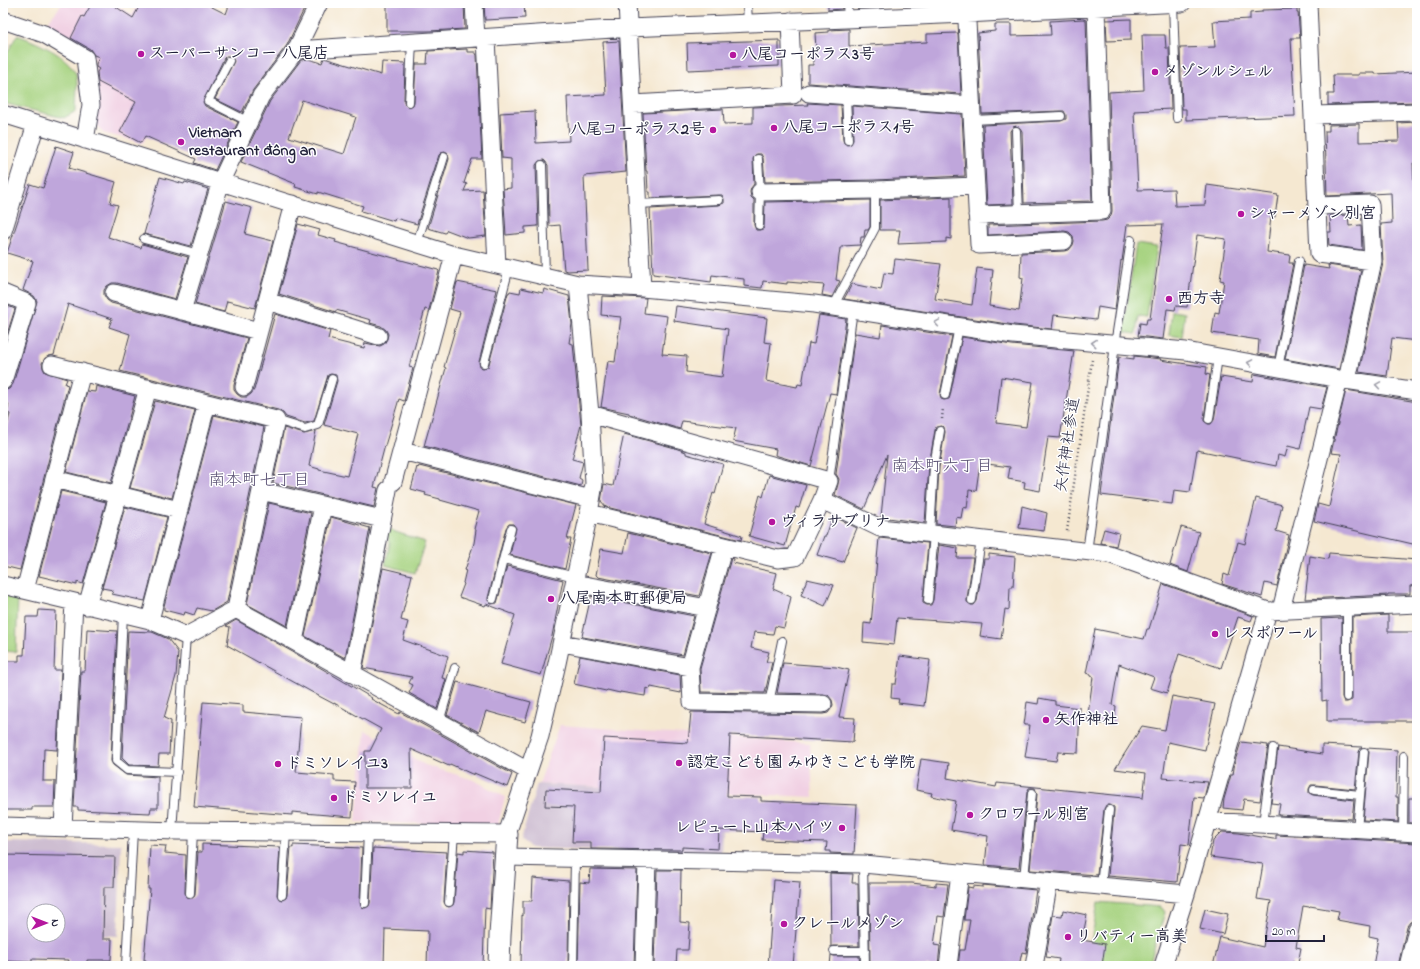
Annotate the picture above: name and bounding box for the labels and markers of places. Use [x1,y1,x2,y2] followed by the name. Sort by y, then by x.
[149,42,329,66] place label: スーパーサンコー 八尾店
[741,43,875,67] place label: 八尾コーポラス3号
[136,49,146,59] marker: スーパーサンコー 八尾店
[728,50,738,60] marker: 八尾コーポラス3号
[1163,60,1273,84] place label: メゾンルシェル
[1150,67,1160,77] marker: メゾンルシェル
[782,116,914,140] place label: 八尾コーポラス1号
[570,118,705,142] place label: 八尾コーポラス2号
[188,121,316,164] place label: Vietnam restaurant đông an
[769,123,779,133] marker: 八尾コーポラス1号
[708,125,718,135] marker: 八尾コーポラス2号
[176,137,186,147] marker: Vietnam restaurant đông an
[1249,202,1376,226] place label: シャーメゾン別宮
[1236,209,1246,219] marker: シャーメゾン別宮
[1177,287,1225,311] place label: 西方寺
[1164,294,1174,304] marker: 西方寺
[780,510,891,534] place label: ヴィラサブリナ
[767,517,777,527] marker: ヴィラサブリナ
[559,587,687,611] place label: 八尾南本町郵便局
[546,594,556,604] marker: 八尾南本町郵便局
[1223,622,1318,646] place label: レスポワール
[1210,629,1220,639] marker: レスポワール
[1054,708,1118,732] place label: 矢作神社
[1041,715,1051,725] marker: 矢作神社
[687,751,915,775] place label: 認定こども園 みゆきこども学院
[286,752,388,776] place label: ドミソレイユ3
[674,758,684,768] marker: 認定こども園 みゆきこども学院
[273,759,283,769] marker: ドミソレイユ3
[342,786,437,810] place label: ドミソレイユ
[329,793,339,803] marker: ドミソレイユ
[978,803,1089,827] place label: クロワール別宮
[965,810,975,820] marker: クロワール別宮
[675,816,834,840] place label: レピュート山本ハイツ
[837,823,847,833] marker: レピュート山本ハイツ
[792,912,904,936] place label: クレールメゾン
[779,919,789,929] marker: クレールメゾン
[1076,925,1187,949] place label: リバティー高美
[1063,932,1073,942] marker: リバティー高美

